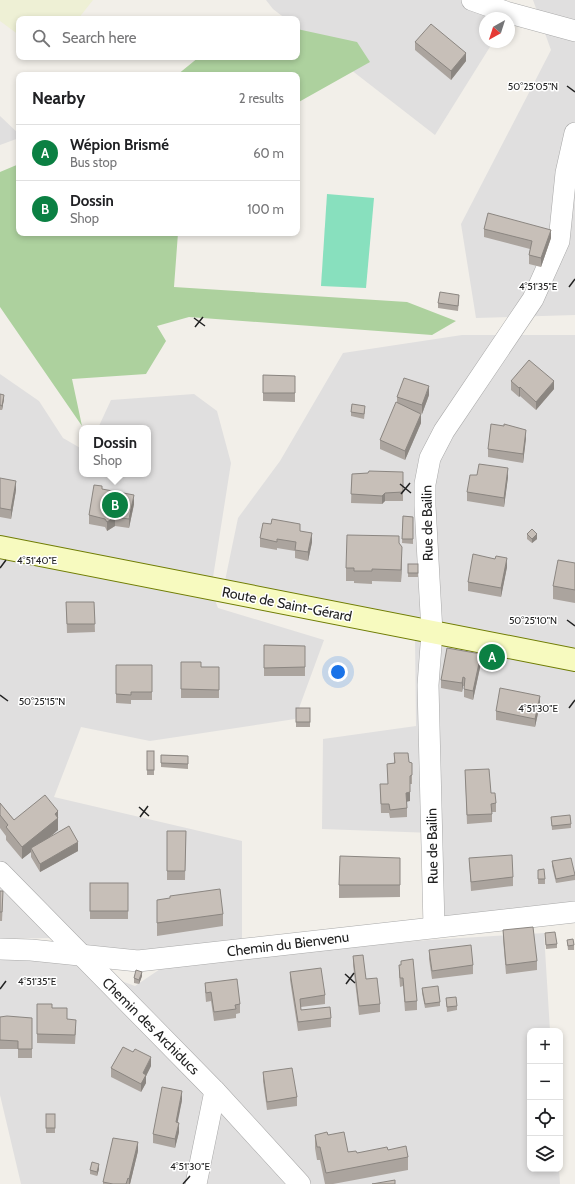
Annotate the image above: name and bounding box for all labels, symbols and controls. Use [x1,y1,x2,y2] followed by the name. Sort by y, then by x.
[479,12,515,48] north arrow
[16,16,300,60] search box
[30,27,52,49] icon: search
[62,29,137,47] text: Search here
[508,80,558,93] text: 50°25'05"N
[32,88,85,108] text: Nearby
[239,90,284,106] text: 2 results
[70,136,169,154] text: Wépion Brismé
[41,145,49,161] text: A
[253,145,284,161] text: 60 m
[70,154,117,170] text: Bus stop
[70,192,114,210] text: Dossin
[41,201,49,217] text: B
[247,201,284,217] text: 100 m
[70,210,99,226] text: Shop
[519,280,558,293] text: 4°51'35"E
[79,425,151,477] popup
[93,434,137,452] text: Dossin
[93,452,122,468] text: Shop
[417,485,437,561] street label: Rue de Bailin
[102,490,128,520] pin: B
[17,554,58,567] text: 4°51'40"E
[220,583,354,625] street label: Route de Saint-Gérard
[509,614,557,627] text: 50°25'10"N
[479,642,505,672] pin: A
[328,662,348,682] your location
[19,695,65,708] text: 50°25'15"N
[518,702,559,715] text: 4°51'30"E
[422,808,442,884] street label: Rue de Bailin
[226,928,350,960] street label: Chemin du Bienvenu
[98,973,204,1079] street label: Chemin des Archiducs
[18,975,57,988] text: 4°51'35"E
[527,1028,563,1172] map controls
[527,1028,563,1064] button: +
[527,1064,563,1100] button: −
[527,1100,563,1136] button: locate
[527,1136,563,1172] button: layers
[170,1160,211,1173] text: 4°51'30"E

